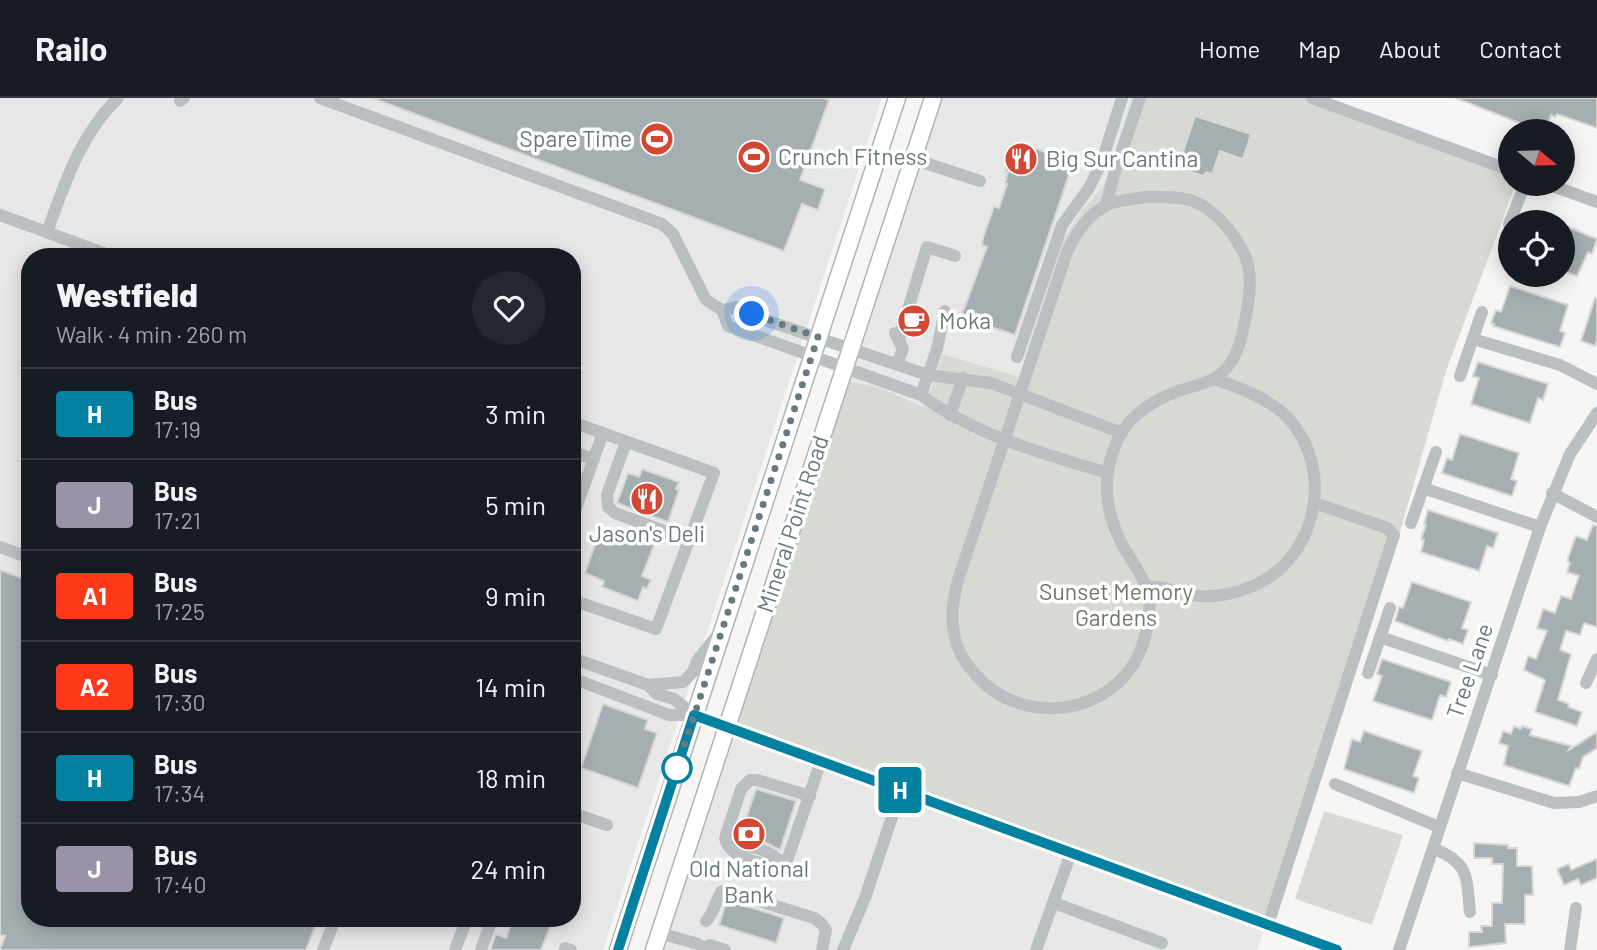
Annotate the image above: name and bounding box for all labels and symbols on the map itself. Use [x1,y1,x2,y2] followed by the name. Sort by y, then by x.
[1498,119,1575,196] north arrow
[638,120,676,158] sports icon: Spare Time
[519,124,632,152] place label: Spare Time
[735,138,773,176] sports icon: Crunch Fitness
[1002,140,1040,178] restaurant icon: Big Sur Cantina
[778,142,927,170] place label: Crunch Fitness
[1046,144,1198,172] place label: Big Sur Cantina
[734,296,769,331] your location
[895,302,933,340] cafe icon: Moka
[939,306,991,334] place label: Moka
[750,432,834,616] street label: Mineral Point Road
[628,480,666,518] restaurant icon: Jason's Deli
[589,519,705,547] place label: Jason's Deli
[1039,577,1193,631] park label: Sunset Memory Gardens
[1440,620,1498,722] street label: Tree Lane
[662,753,692,783] unlabelled marker
[877,767,923,813] line badge: H
[730,815,768,853] bank icon: Old National Bank
[689,854,809,908] place label: Old National Bank

